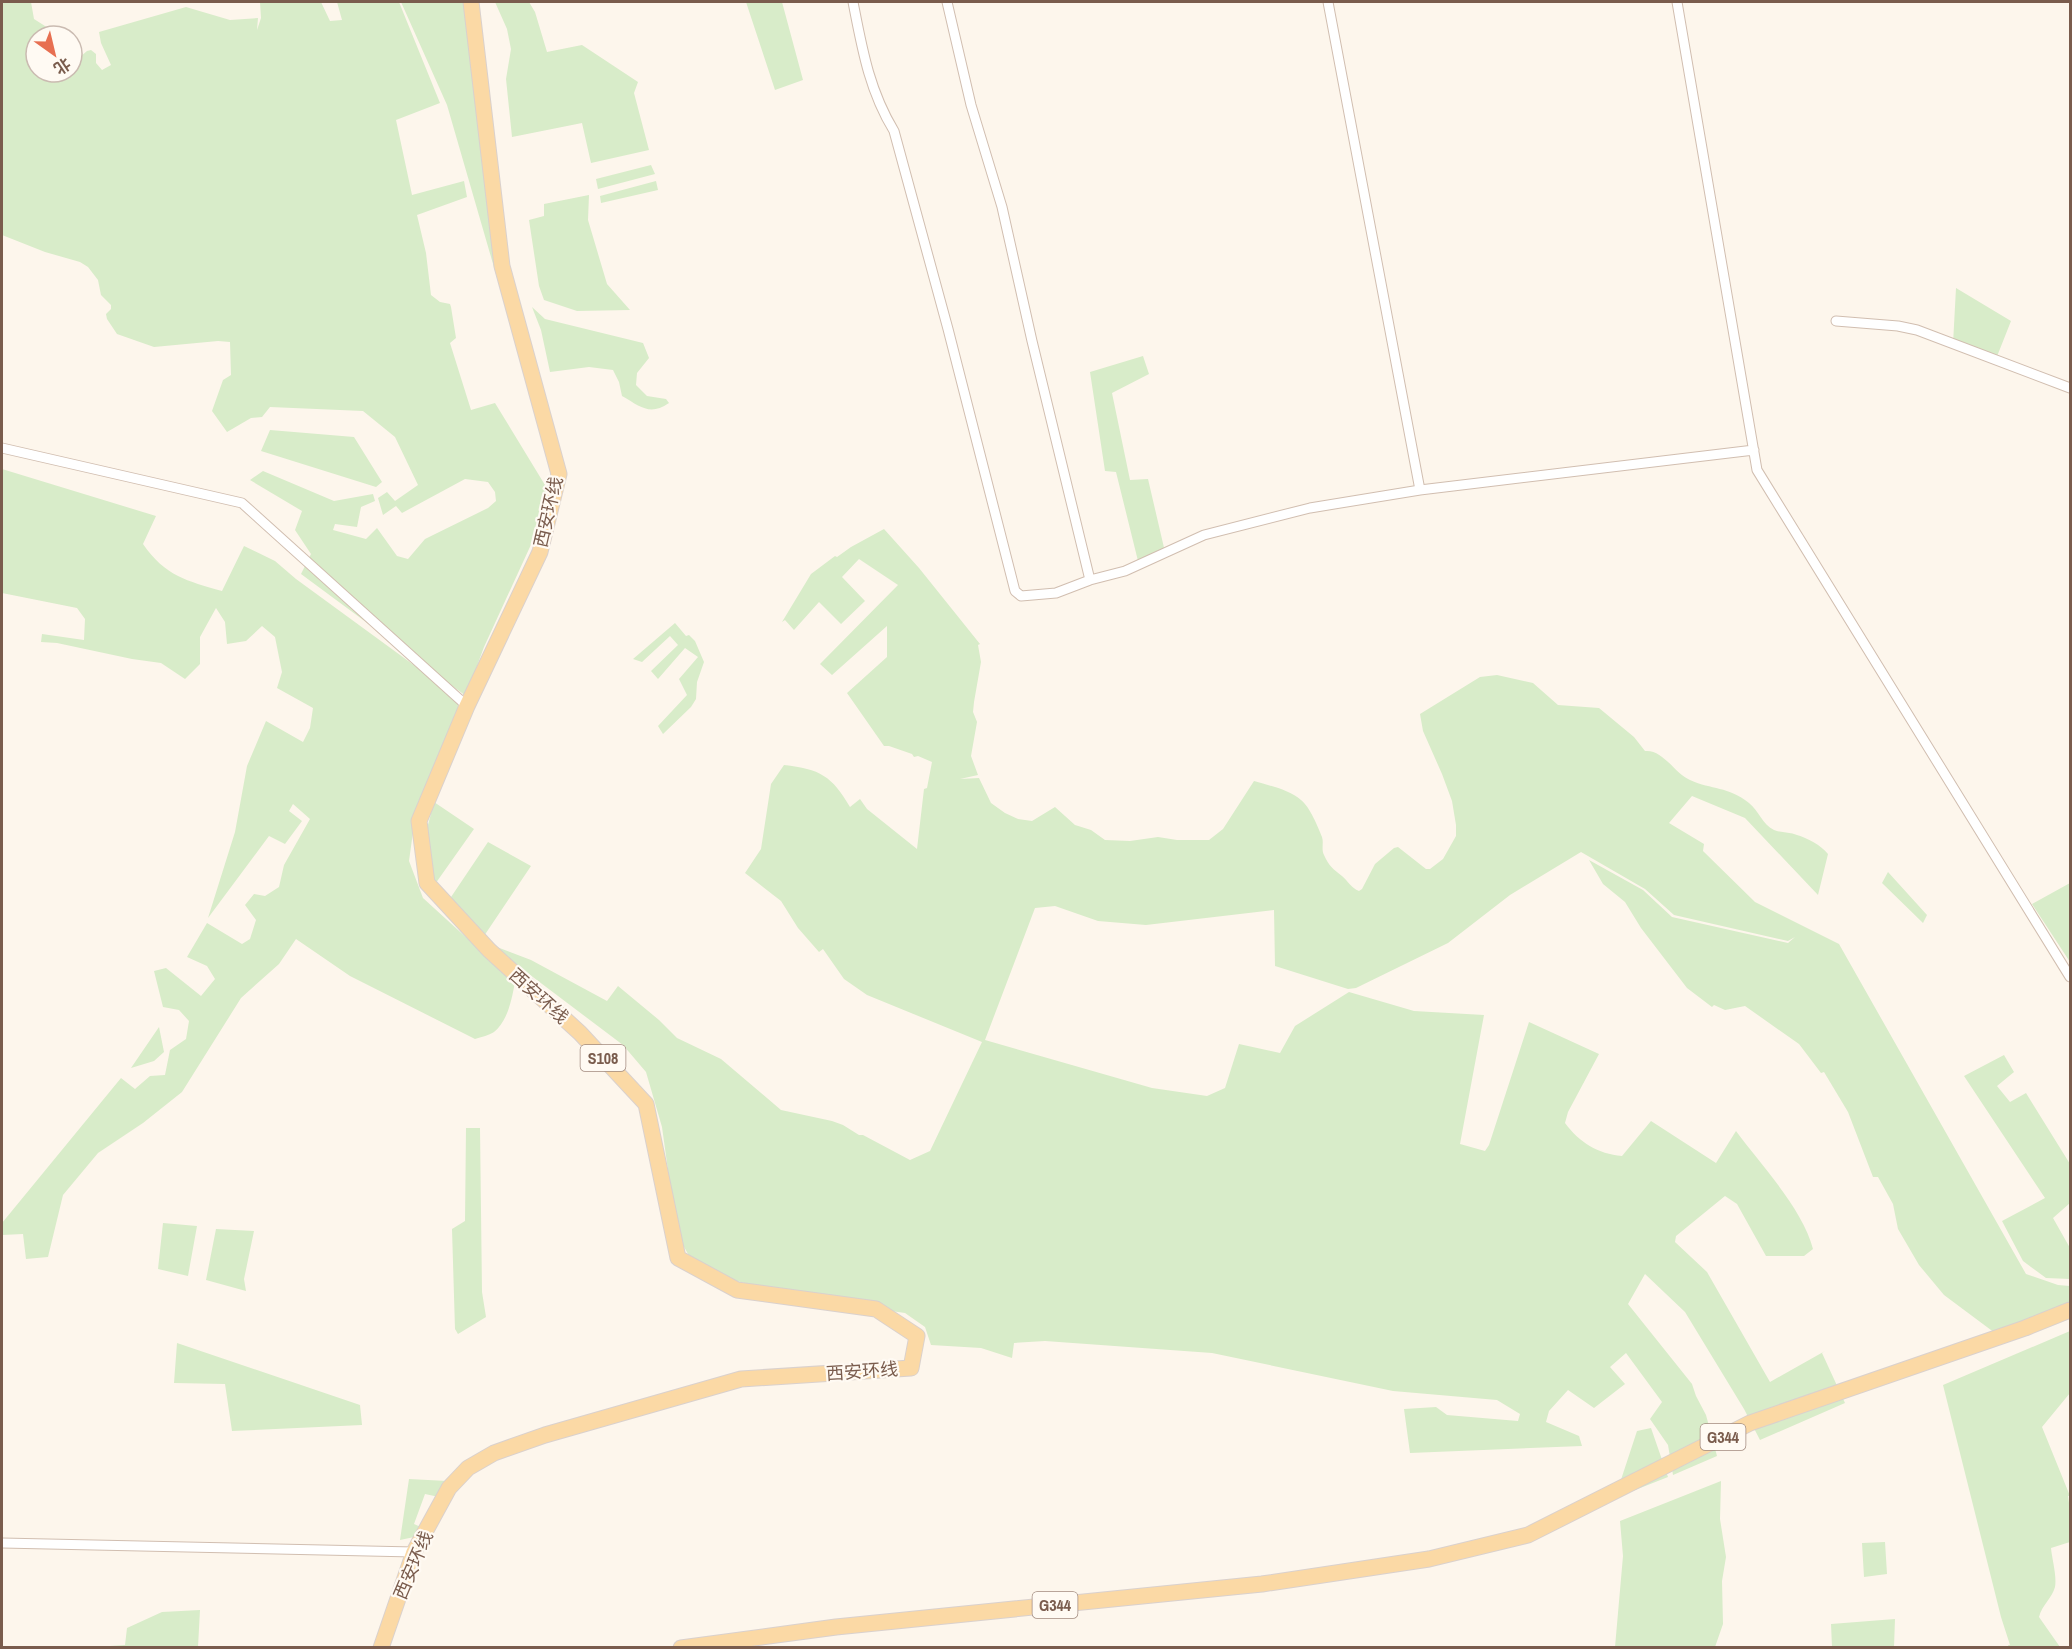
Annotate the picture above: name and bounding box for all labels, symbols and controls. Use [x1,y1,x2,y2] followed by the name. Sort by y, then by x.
[24,24,84,84] north arrow
[50,53,75,80] text: 北
[528,474,568,550] street label: 西安环线
[504,963,574,1029] street label: 西安环线
[580,1045,626,1071] road number: S108
[825,1356,899,1386] street label: 西安环线
[1700,1424,1746,1450] road number: G344
[387,1527,439,1603] street label: 西安环线
[1032,1592,1078,1618] road number: G344

